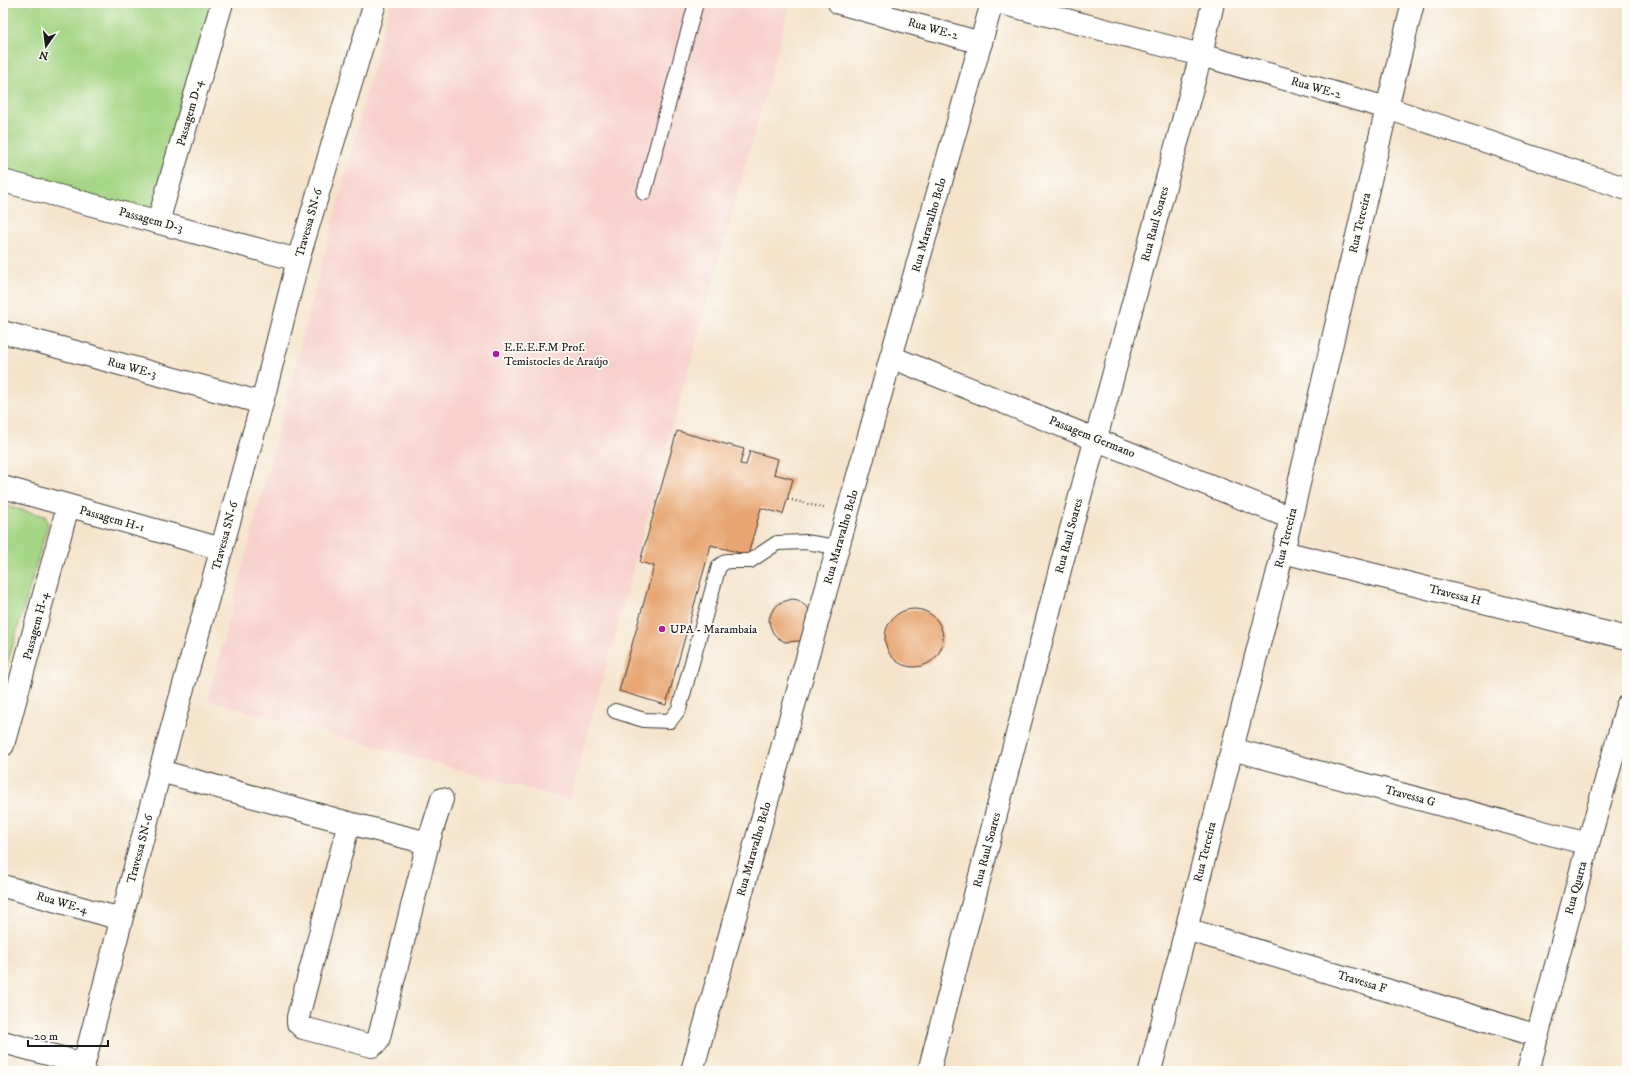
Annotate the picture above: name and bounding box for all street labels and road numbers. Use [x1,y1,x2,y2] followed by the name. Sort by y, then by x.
[906,15,960,43] street label: Rua WE-2
[1289,74,1343,102] street label: Rua WE-2
[173,77,207,148] street label: Passagem D-4
[908,176,950,274] street label: Rua Maravalho Belo
[1138,185,1172,263] street label: Rua Raul Soares
[292,186,326,259] street label: Travessa SN-6
[1346,190,1374,255] street label: Rua Terceira
[117,204,185,236] street label: Passagem D-3
[106,354,158,382] street label: Rua WE-3
[1047,413,1137,461] street label: Passagem Germano
[820,488,862,586] street label: Rua Maravalho Belo
[1052,497,1086,575] street label: Rua Raul Soares
[209,499,242,572] street label: Travessa SN-6
[78,503,146,535] street label: Passagem H-1
[1271,505,1301,570] street label: Rua Terceira
[1427,581,1483,609] street label: Travessa H
[20,589,53,661] street label: Passagem H-4
[1383,782,1437,810] street label: Travessa G
[733,800,775,898] street label: Rua Maravalho Belo
[970,811,1004,889] street label: Rua Raul Soares
[124,812,157,885] street label: Travessa SN-6
[1190,819,1220,884] street label: Rua Terceira
[1562,859,1591,916] street label: Rua Quarta
[35,889,90,918] street label: Rua WE-4
[1336,967,1389,997] street label: Travessa F

